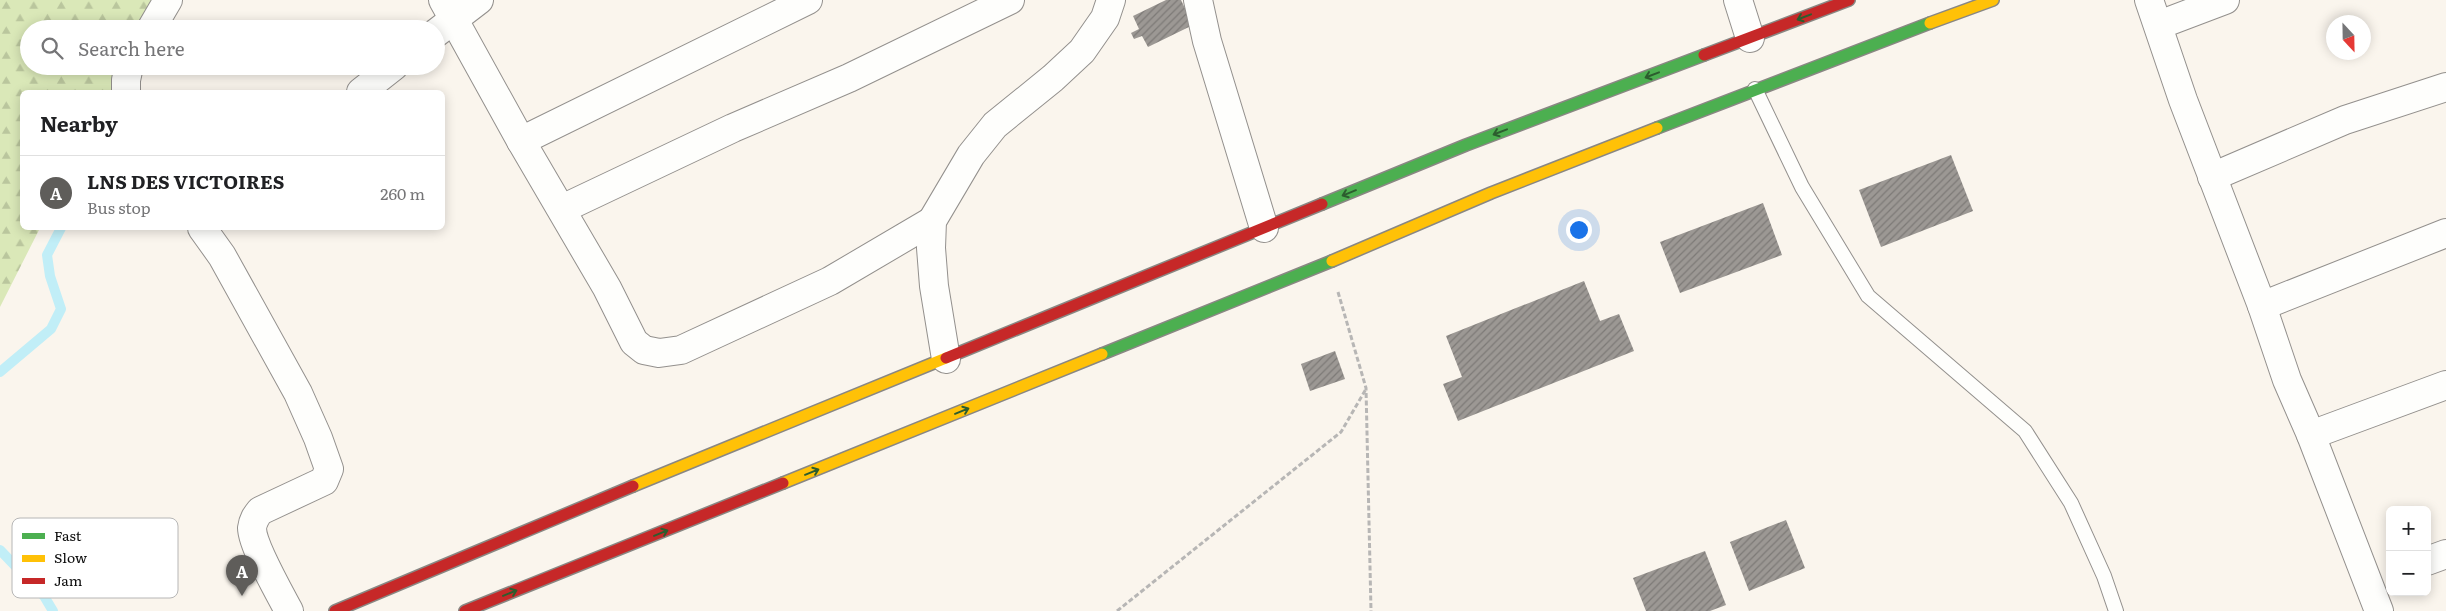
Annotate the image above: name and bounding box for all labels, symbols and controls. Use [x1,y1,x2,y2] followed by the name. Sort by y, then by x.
[1797,13,1812,22] one-way arrow
[2326,15,2371,60] north arrow
[20,20,445,75] search box
[38,34,66,62] icon: search
[78,34,185,62] text: Search here
[1645,71,1660,80] one-way arrow
[40,107,118,138] text: Nearby
[1493,128,1508,137] one-way arrow
[87,167,284,195] text: LNS DES VICTOIRES
[50,181,62,205] text: A
[380,181,425,205] text: 260 m
[1342,189,1357,198] one-way arrow
[87,195,151,219] text: Bus stop
[1566,217,1592,243] your location
[954,406,970,415] one-way arrow
[804,467,819,476] one-way arrow
[2386,506,2431,596] map controls
[2386,506,2431,551] button: +
[12,518,178,598] legend
[54,525,82,545] text: Fast
[653,527,668,537] one-way arrow
[54,547,87,567] text: Slow
[2386,551,2431,596] button: −
[226,555,258,596] pin: A
[54,570,83,590] text: Jam
[502,588,517,597] one-way arrow

